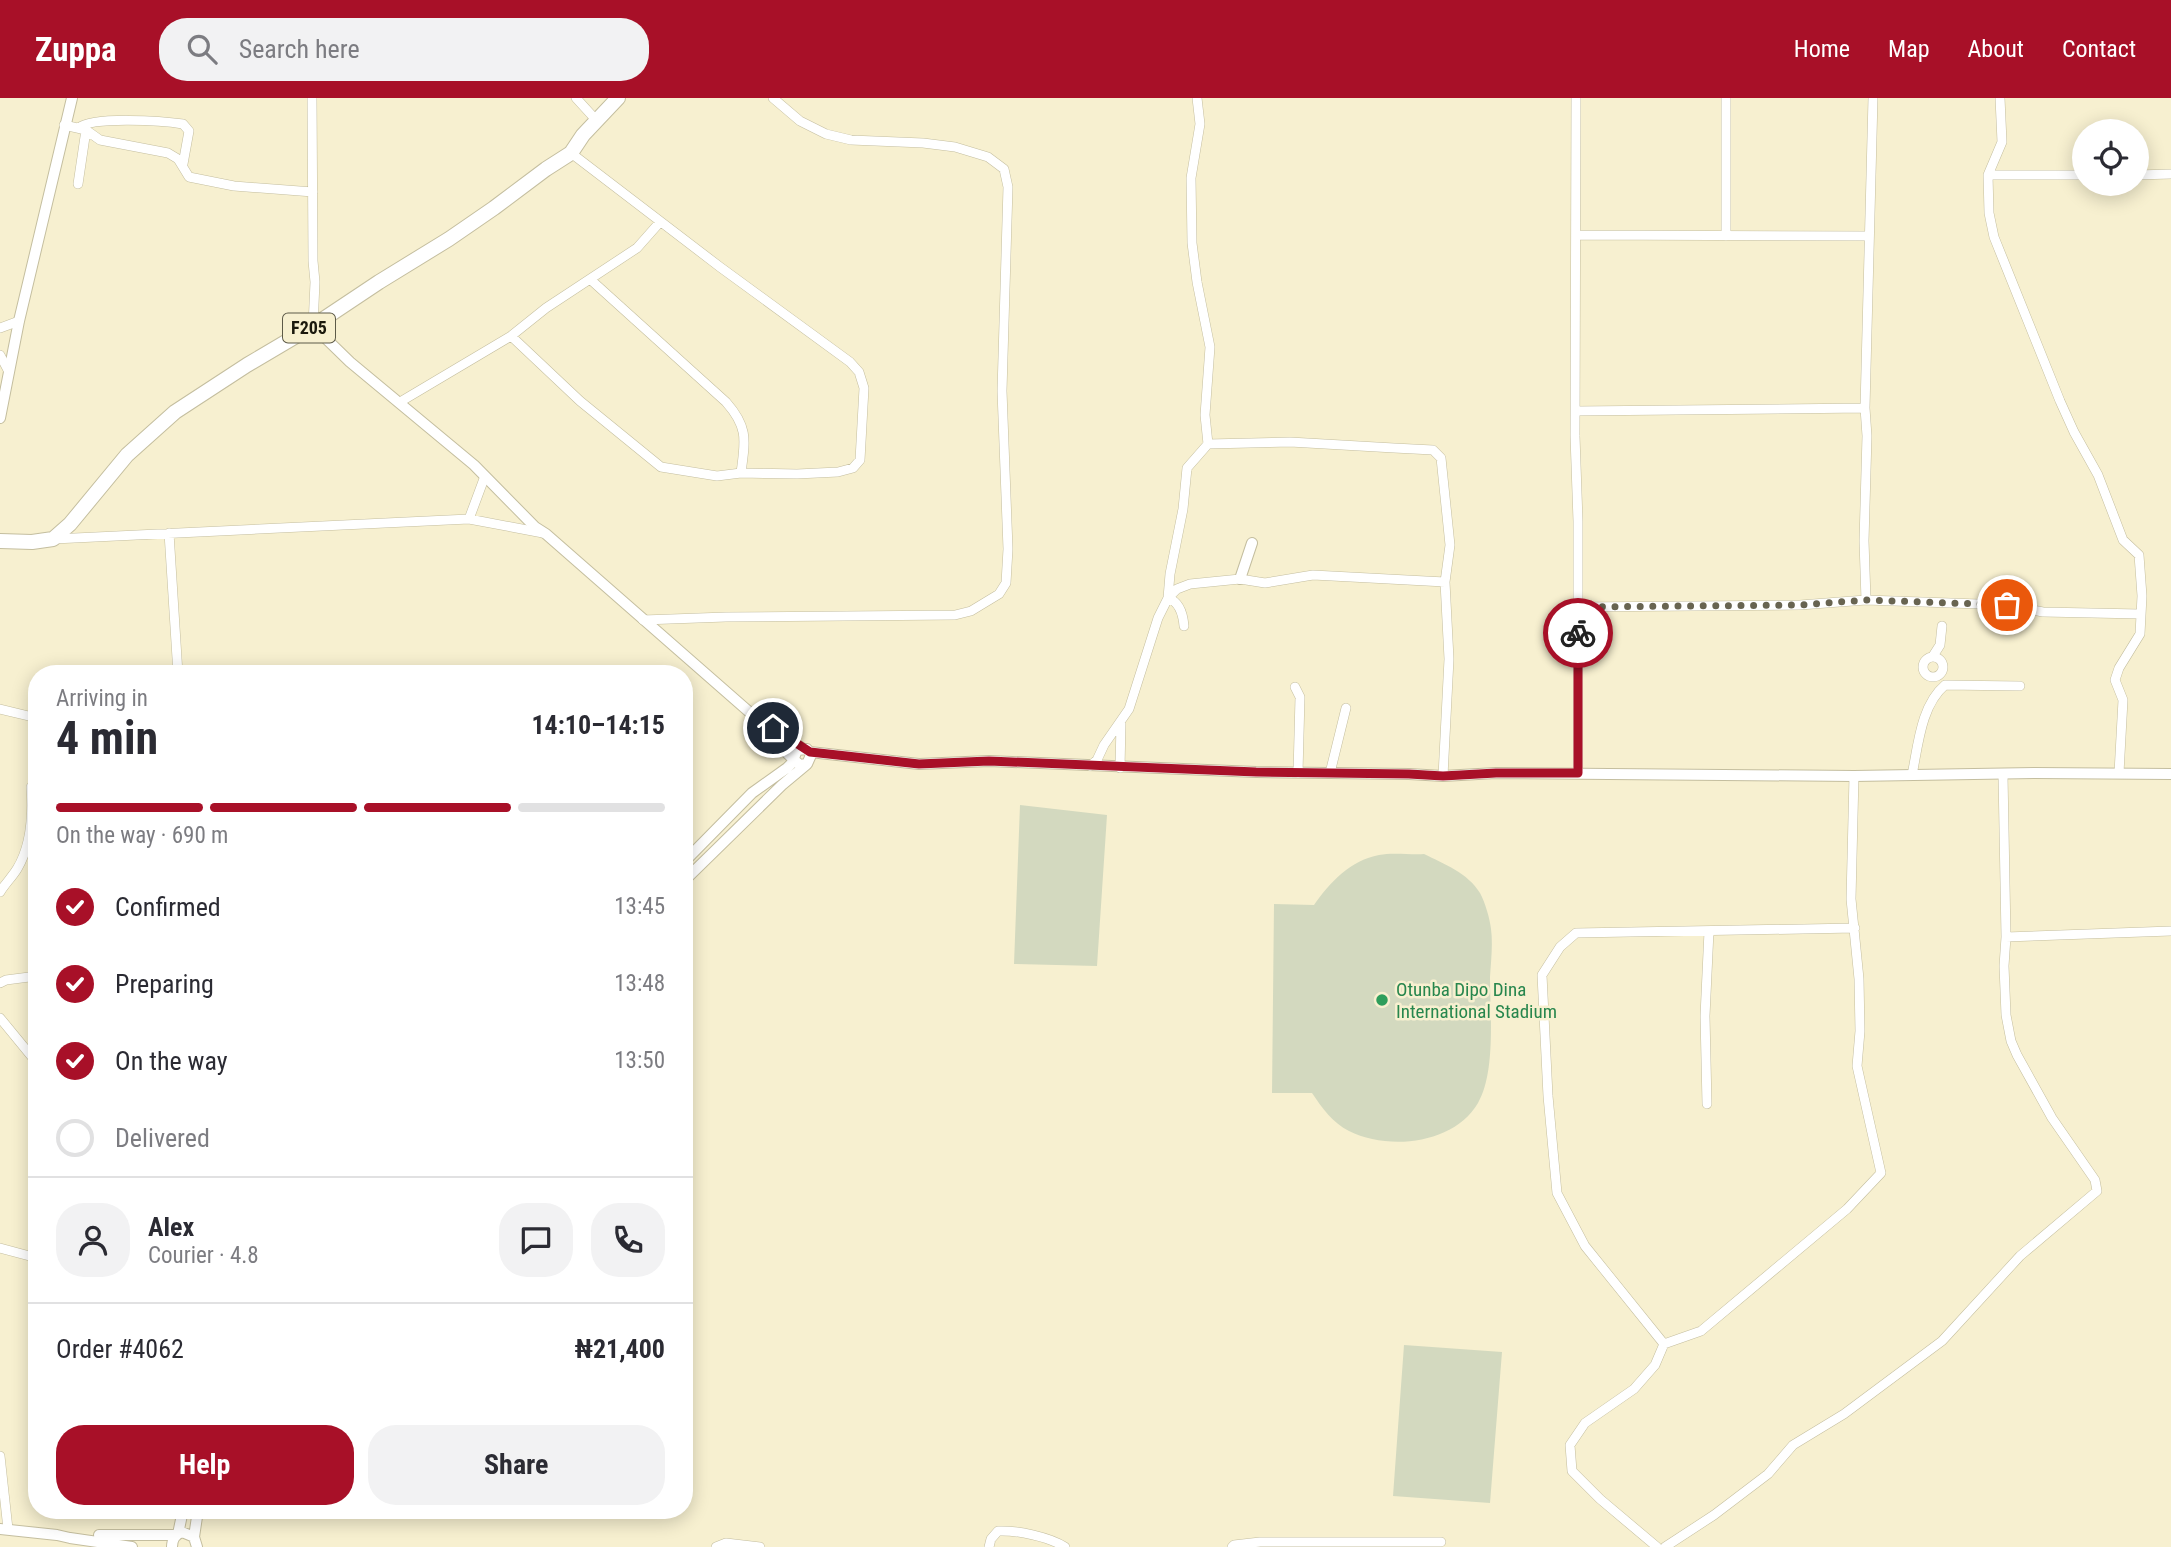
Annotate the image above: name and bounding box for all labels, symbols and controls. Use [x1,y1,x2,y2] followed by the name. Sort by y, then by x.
[159,18,649,81] search box
[35,30,117,69] text: Zuppa
[183,30,221,68] icon: search
[239,34,360,64] text: Search here
[1794,35,1850,63] text: Home
[1888,35,1930,63] text: Map
[1968,35,2024,63] text: About
[2062,35,2136,63] text: Contact
[2072,119,2149,196] map controls
[2072,119,2149,196] button: locate
[283,313,335,342] road number: F205
[1977,575,2037,635] pin
[1988,586,2026,624] icon: bag
[1543,598,1613,668] courier
[1559,614,1597,652] icon: bike
[56,685,148,712] text: Arriving in
[743,698,803,758] pin
[754,709,792,747] icon: home
[531,710,665,740] text: 14:10–14:15
[56,711,158,765] text: 4 min
[56,822,228,849] text: On the way · 690 m
[56,888,94,926] icon: check
[115,892,221,922] text: Confirmed
[614,893,665,920] text: 13:45
[56,965,94,1003] icon: check
[115,969,214,999] text: Preparing
[614,970,665,997] text: 13:48
[1396,978,1557,1023] place label: Otunba Dipo Dina International Stadium
[1374,992,1390,1008] marker: Otunba Dipo Dina International Stadium
[56,1042,94,1080] icon: check
[115,1046,228,1076] text: On the way
[614,1047,665,1074] text: 13:50
[115,1123,210,1153] text: Delivered
[56,1203,130,1277] button: person
[499,1203,573,1277] button: chat
[591,1203,665,1277] button: phone
[148,1212,194,1242] text: Alex
[148,1242,259,1269] text: Courier · 4.8
[56,1334,184,1364] text: Order #4062
[574,1334,665,1364] text: ₦21,400
[56,1425,354,1505] button: Help
[368,1425,665,1505] button: Share

